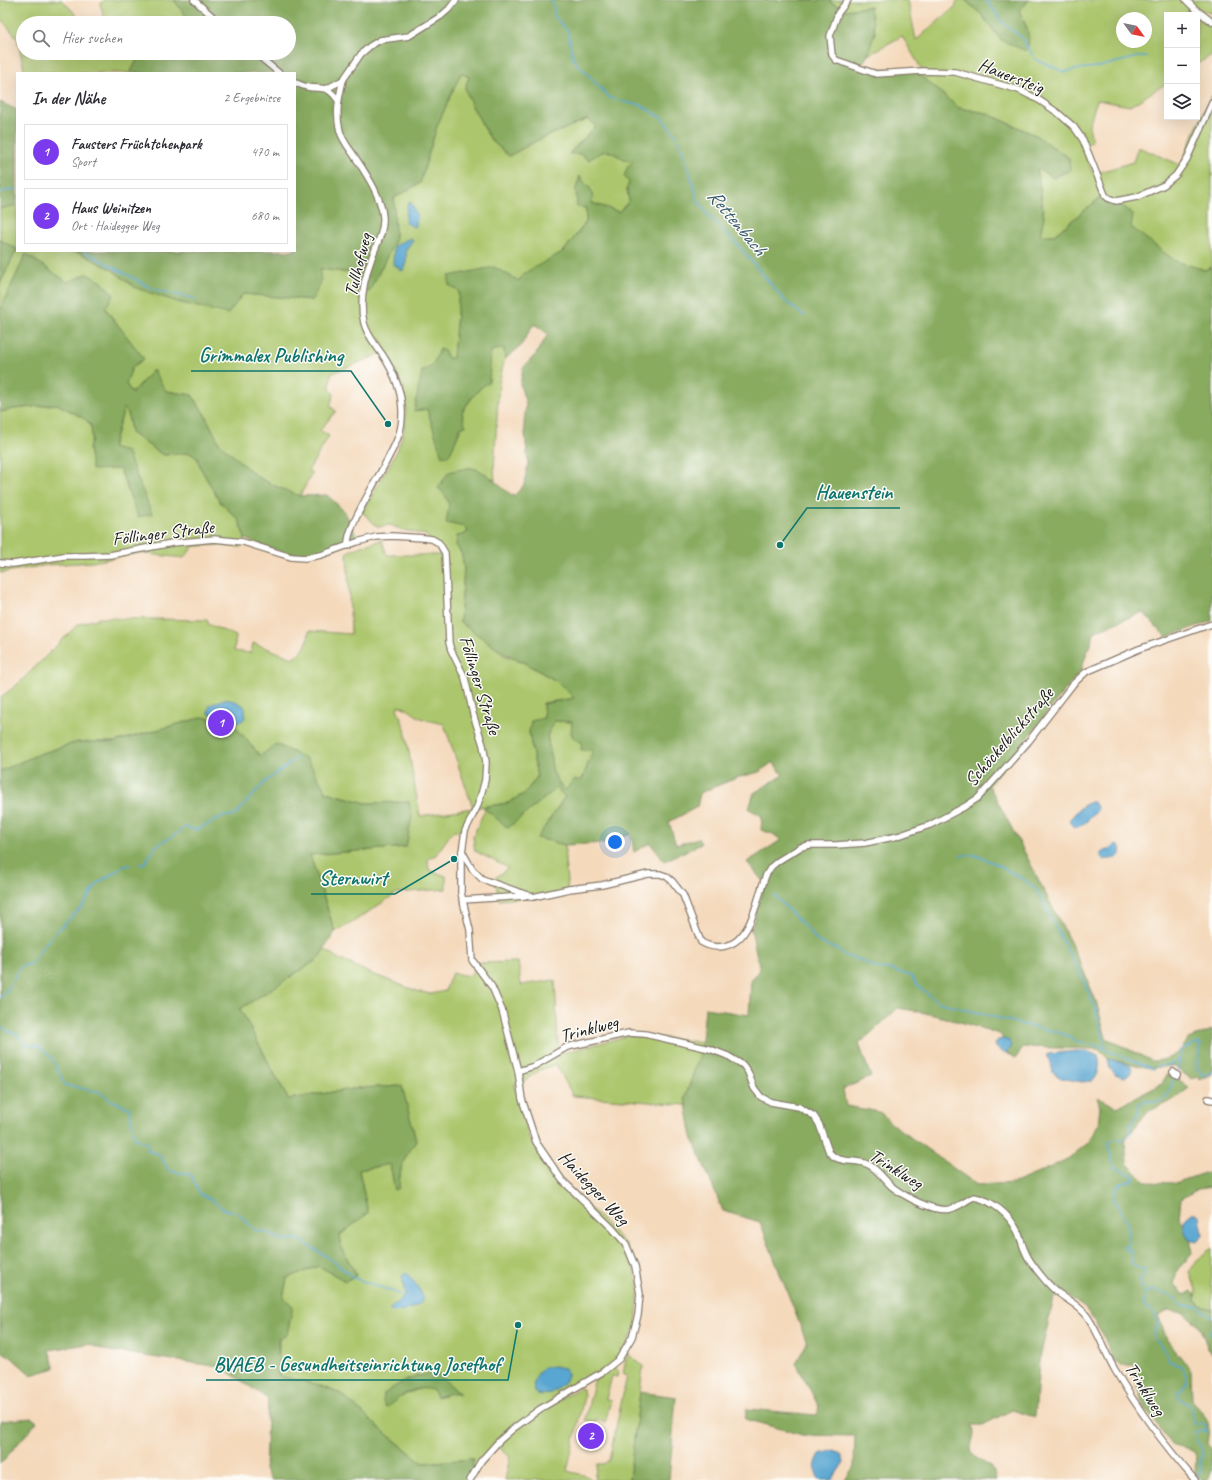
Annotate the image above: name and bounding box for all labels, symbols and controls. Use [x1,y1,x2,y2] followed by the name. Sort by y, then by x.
[1116,12,1152,48] north arrow
[1164,12,1200,120] map controls
[1164,12,1200,48] button: +
[16,16,296,60] search box
[30,27,52,49] icon: search
[62,29,122,48] text: Hier suchen
[1164,48,1200,84] button: −
[975,53,1048,100] street label: Hauersteig
[1164,84,1200,120] button: layers
[32,88,105,109] text: In der Nähe
[224,90,280,106] text: 2 Ergebnisse
[71,135,202,154] text: Fausters Früchtchenpark
[43,144,49,160] text: 1
[251,144,279,160] text: 470 m
[71,154,96,170] text: Sport
[702,184,773,262] water label: Rettenbach
[71,199,151,218] text: Haus Weinitzen
[43,208,49,224] text: 2
[251,208,279,224] text: 680 m
[71,218,159,234] text: Ort · Haidegger Weg
[339,230,378,299] street label: Tullhofweg
[191,339,351,371] callout: Grimmalex Publishing
[199,343,345,368] text: Grimmalex Publishing
[807,476,900,508] callout: Hauenstein
[815,480,893,505] text: Hauenstein
[111,515,217,551] street label: Föllinger Straße
[454,633,507,739] street label: Föllinger Straße
[959,681,1060,792] street label: Schöckelblickstraße
[208,708,234,738] pin: 1
[605,832,625,852] your location
[311,862,395,894] callout: Sternwirt
[319,866,390,891] text: Sternwirt
[557,1009,622,1048] street label: Trinklweg
[865,1143,928,1196] street label: Trinklweg
[553,1145,636,1231] street label: Haidegger Weg
[206,1348,508,1380] callout: BVAEB - Gesundheitseinrichtung Josefhof
[214,1352,505,1377] text: BVAEB - Gesundheitseinrichtung Josefhof
[1119,1358,1172,1421] street label: Trinklweg
[578,1421,604,1451] pin: 2

